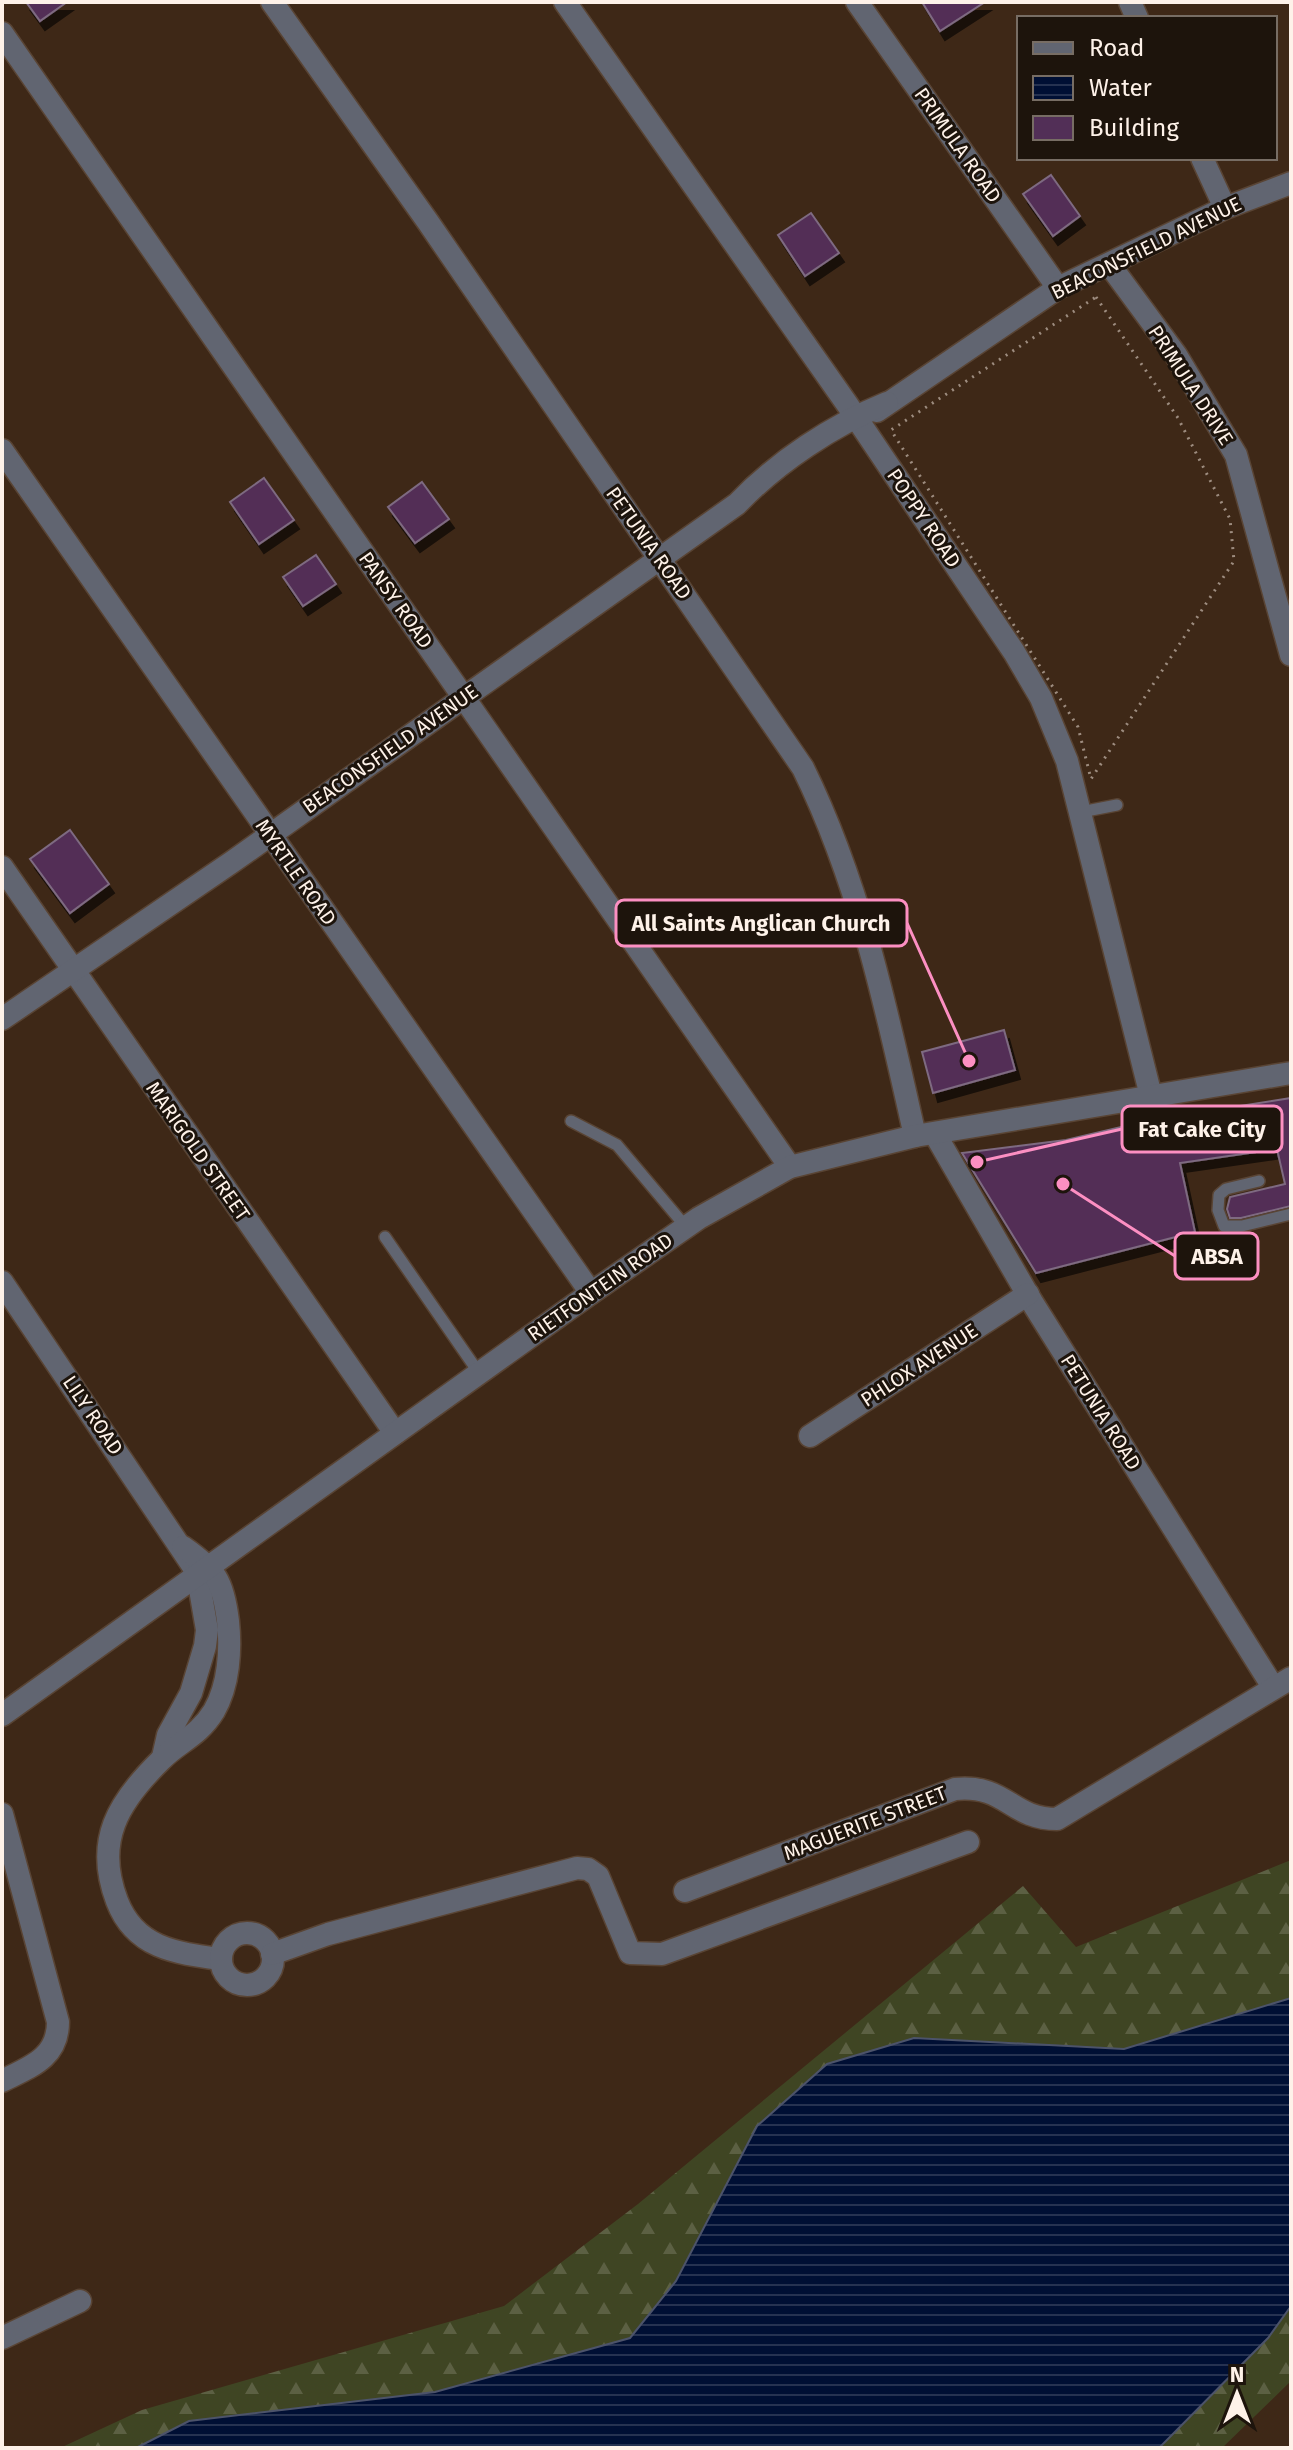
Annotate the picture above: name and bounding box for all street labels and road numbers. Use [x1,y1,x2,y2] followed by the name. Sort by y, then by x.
[909,83,1007,207] street label: PRIMULA ROAD
[1047,192,1245,304] street label: BEACONSFIELD AVENUE
[1143,321,1239,449] street label: PRIMULA DRIVE
[882,464,966,572] street label: POPPY ROAD
[601,482,697,604] street label: PETUNIA ROAD
[354,547,438,653] street label: PANSY ROAD
[298,679,482,819] street label: BEACONSFIELD AVENUE
[251,814,341,930] street label: MYRTLE ROAD
[141,1077,255,1226] street label: MARIGOLD STREET
[523,1228,677,1346] street label: RIETFONTEIN ROAD
[856,1318,982,1412] street label: PHLOX AVENUE
[1056,1350,1146,1474] street label: PETUNIA ROAD
[58,1371,128,1459] street label: LILY ROAD
[780,1781,950,1865] street label: MAGUERITE STREET

